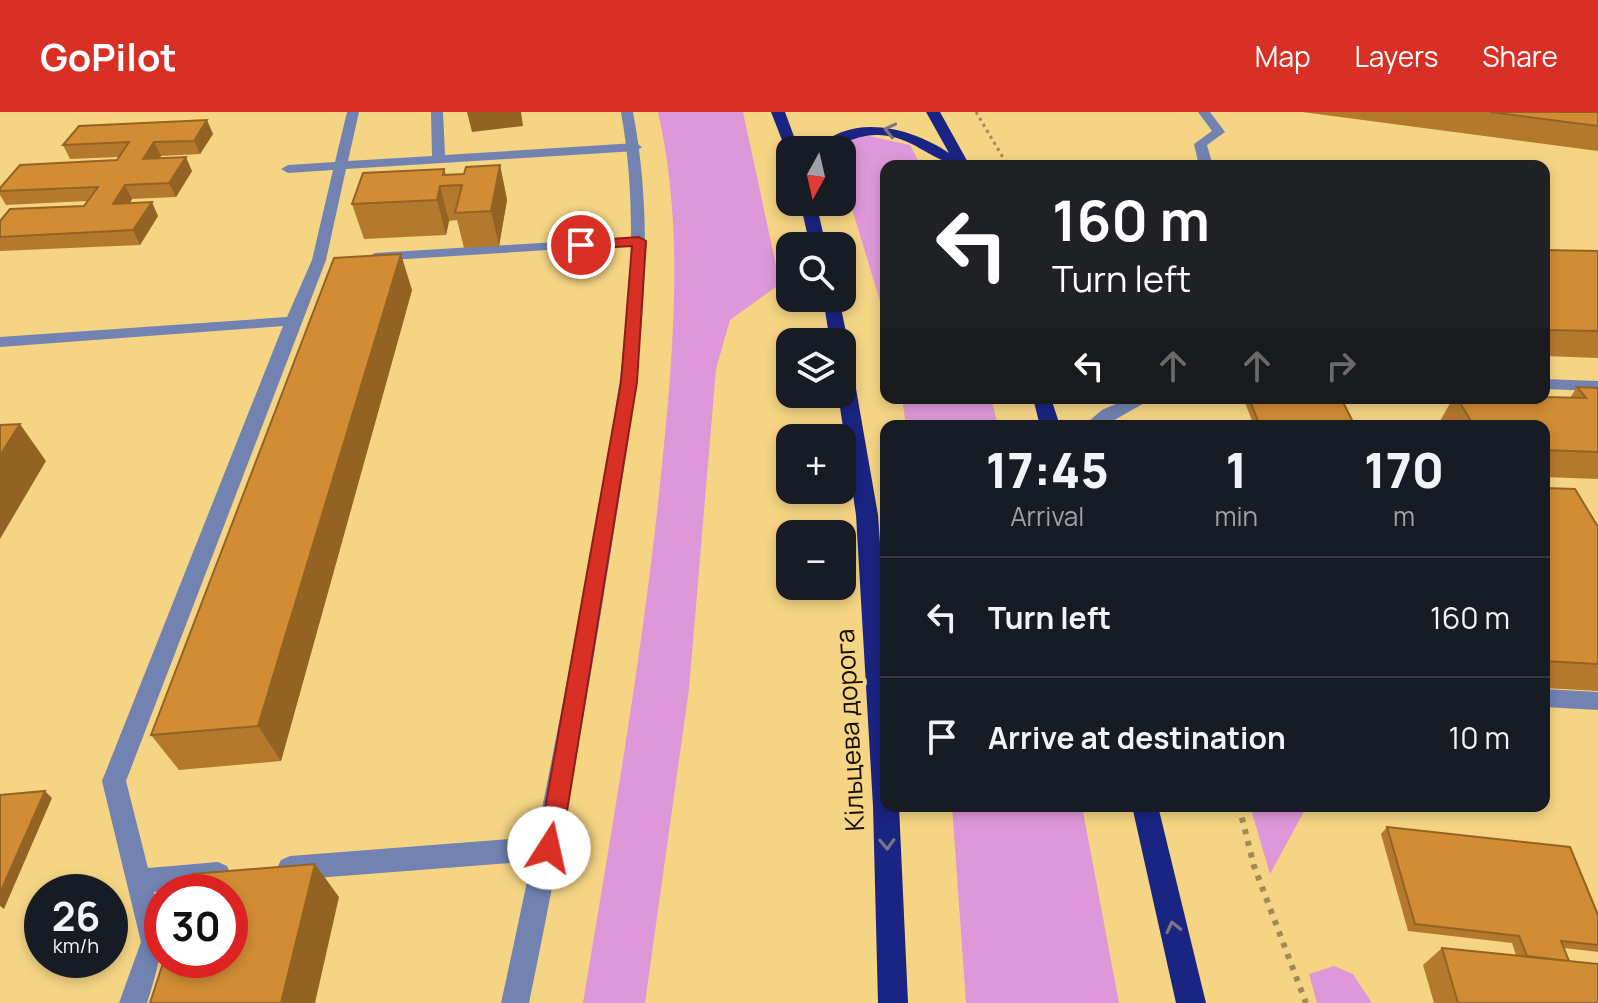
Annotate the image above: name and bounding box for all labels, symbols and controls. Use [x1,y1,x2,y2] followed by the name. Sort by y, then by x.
[40,30,177,82] text: GoPilot
[1255,37,1311,75] text: Map
[1355,37,1438,75] text: Layers
[1482,37,1558,75] text: Share
[884,122,897,139] one-way arrow
[776,136,856,216] north arrow
[776,136,856,600] map controls
[1052,181,1210,258] text: 160 m
[920,192,1024,296] icon: left
[547,211,615,279] pin
[559,223,603,267] icon: arrive
[776,232,856,312] button: search
[1052,254,1191,303] text: Turn left
[776,328,856,408] button: layers
[1067,344,1111,388] icon: left
[1151,344,1195,388] icon: ahead
[1235,344,1279,388] icon: ahead
[1319,344,1363,388] icon: right
[776,424,856,504] button: +
[986,437,1109,502] text: 17:45
[1225,437,1247,502] text: 1
[1364,437,1444,502] text: 170
[1010,498,1084,534] text: Arrival
[1215,498,1258,534] text: min
[1393,498,1415,534] text: m
[776,520,856,600] button: −
[920,595,964,639] icon: left
[988,597,1111,638] text: Turn left
[1430,597,1510,638] text: 160 m
[826,628,872,832] street label: Кільцева дорога
[920,715,964,759] icon: arrive
[988,717,1286,758] text: Arrive at destination
[1449,717,1510,758] text: 10 m
[507,806,591,890] position arrow
[879,838,896,851] one-way arrow
[144,874,248,978] speed limit sign: 30
[52,888,100,943] text: 26
[1165,921,1182,934] one-way arrow
[53,932,99,959] text: km/h

